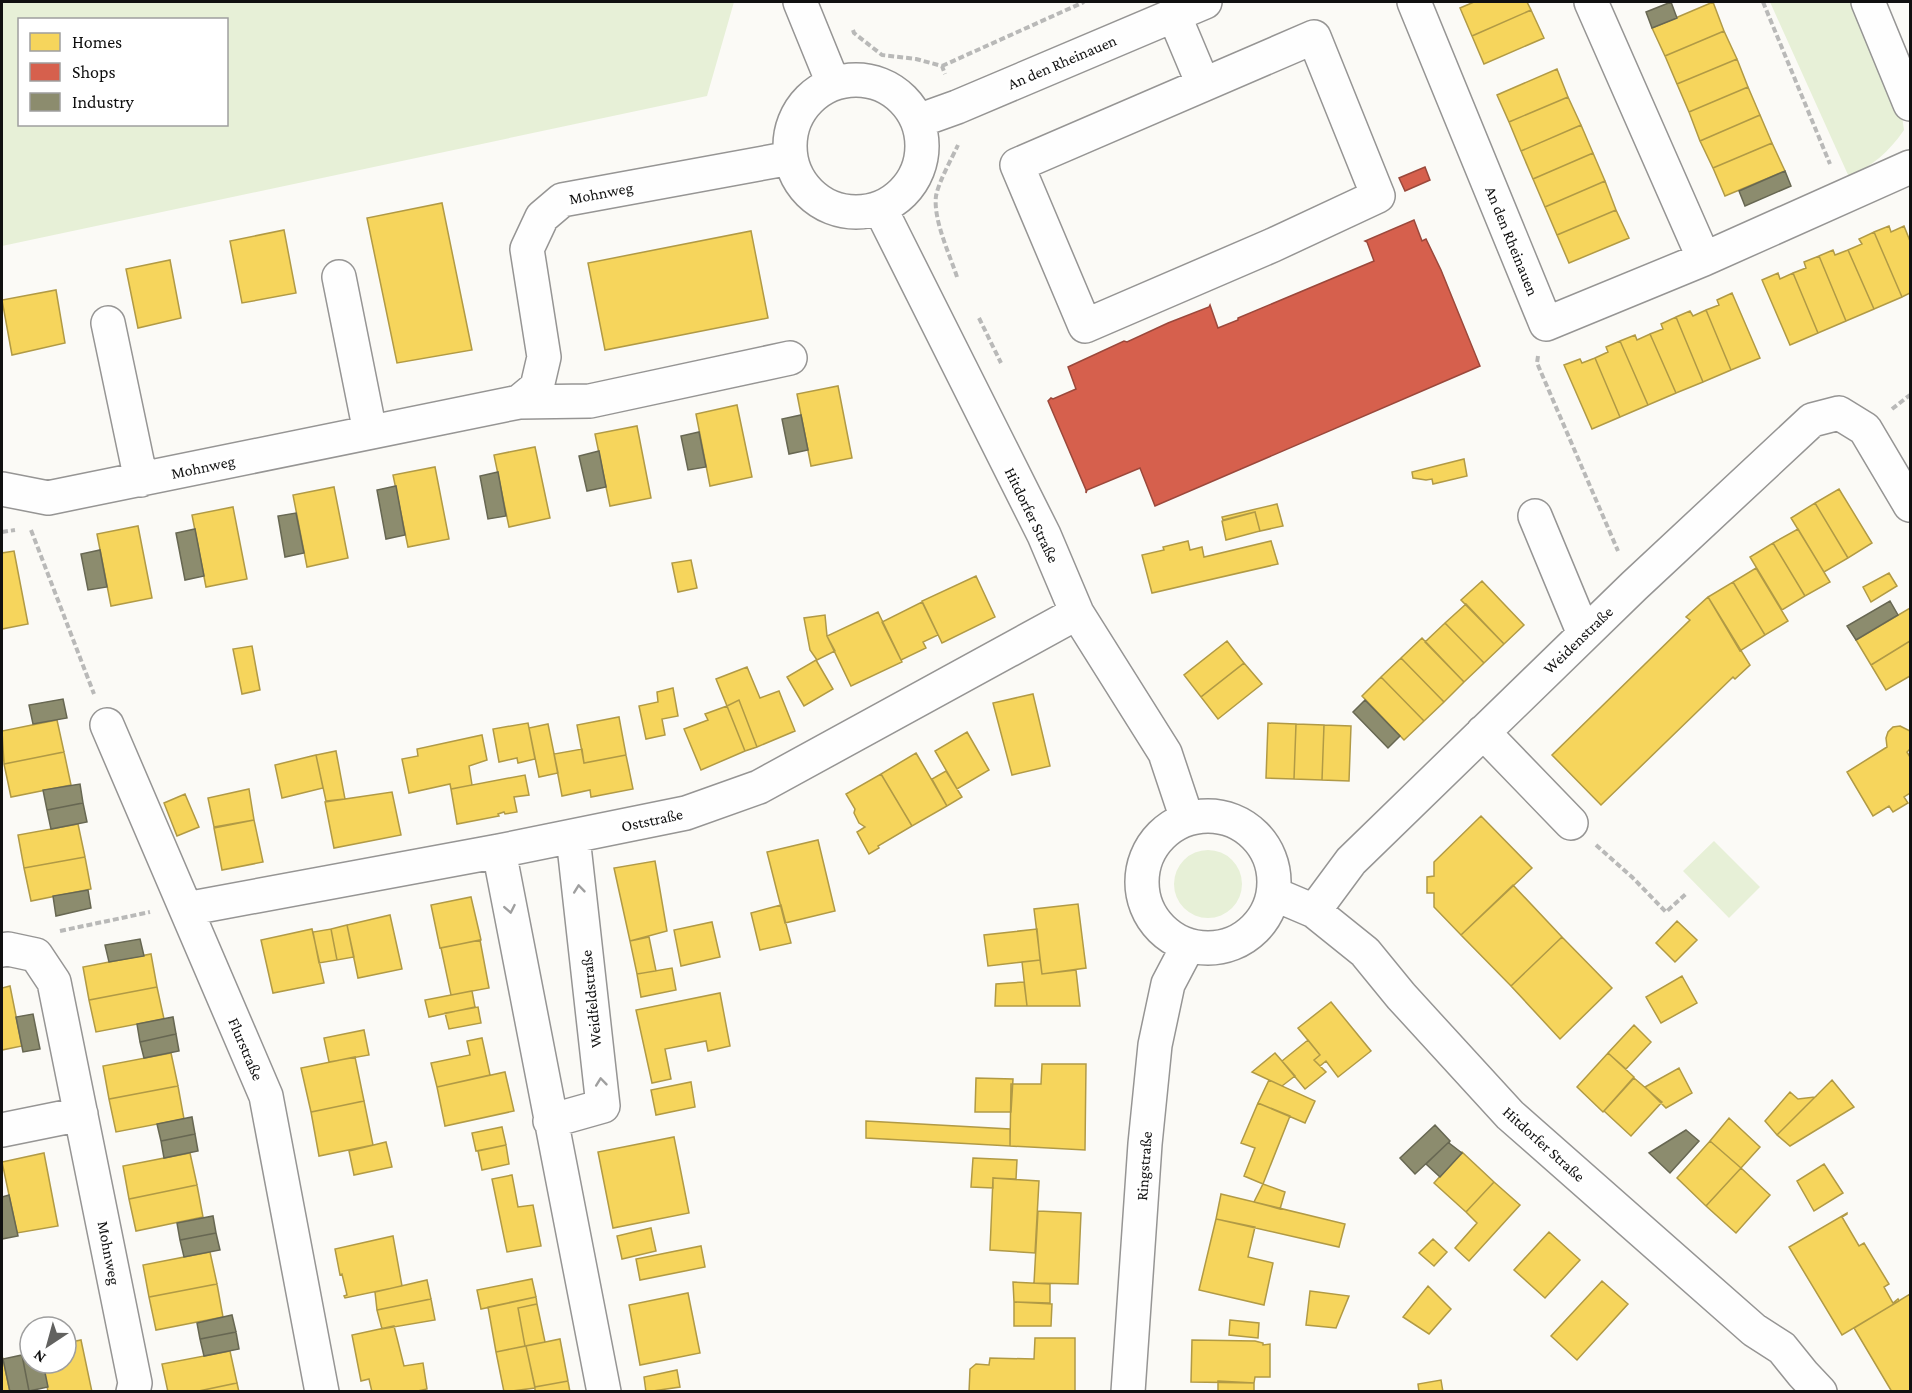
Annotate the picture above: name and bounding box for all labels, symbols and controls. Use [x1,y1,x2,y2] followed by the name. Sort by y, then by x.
[18,18,228,126] legend
[1005,31,1119,93] street label: An den Rheinauen
[72,32,122,52] text: Homes
[72,62,116,82] text: Shops
[72,92,135,112] text: Industry
[568,178,635,209] street label: Mohnweg
[1482,184,1542,299] street label: An den Rheinauen
[170,452,237,483] street label: Mohnweg
[1002,465,1062,565] street label: Hitdorfer Straße
[1540,603,1616,677] street label: Weidenstraße
[620,805,684,835] street label: Oststraße
[573,884,586,893] one-way arrow
[503,904,515,913] one-way arrow
[577,949,605,1049] street label: Weidfeldstraße
[225,1015,267,1083] street label: Flurstraße
[595,1078,608,1087] one-way arrow
[1500,1103,1588,1185] street label: Hitdorfer Straße
[1133,1131,1156,1201] street label: Ringstraße
[93,1220,124,1287] street label: Mohnweg
[18,1315,78,1375] north arrow
[30,1347,49,1367] text: N

